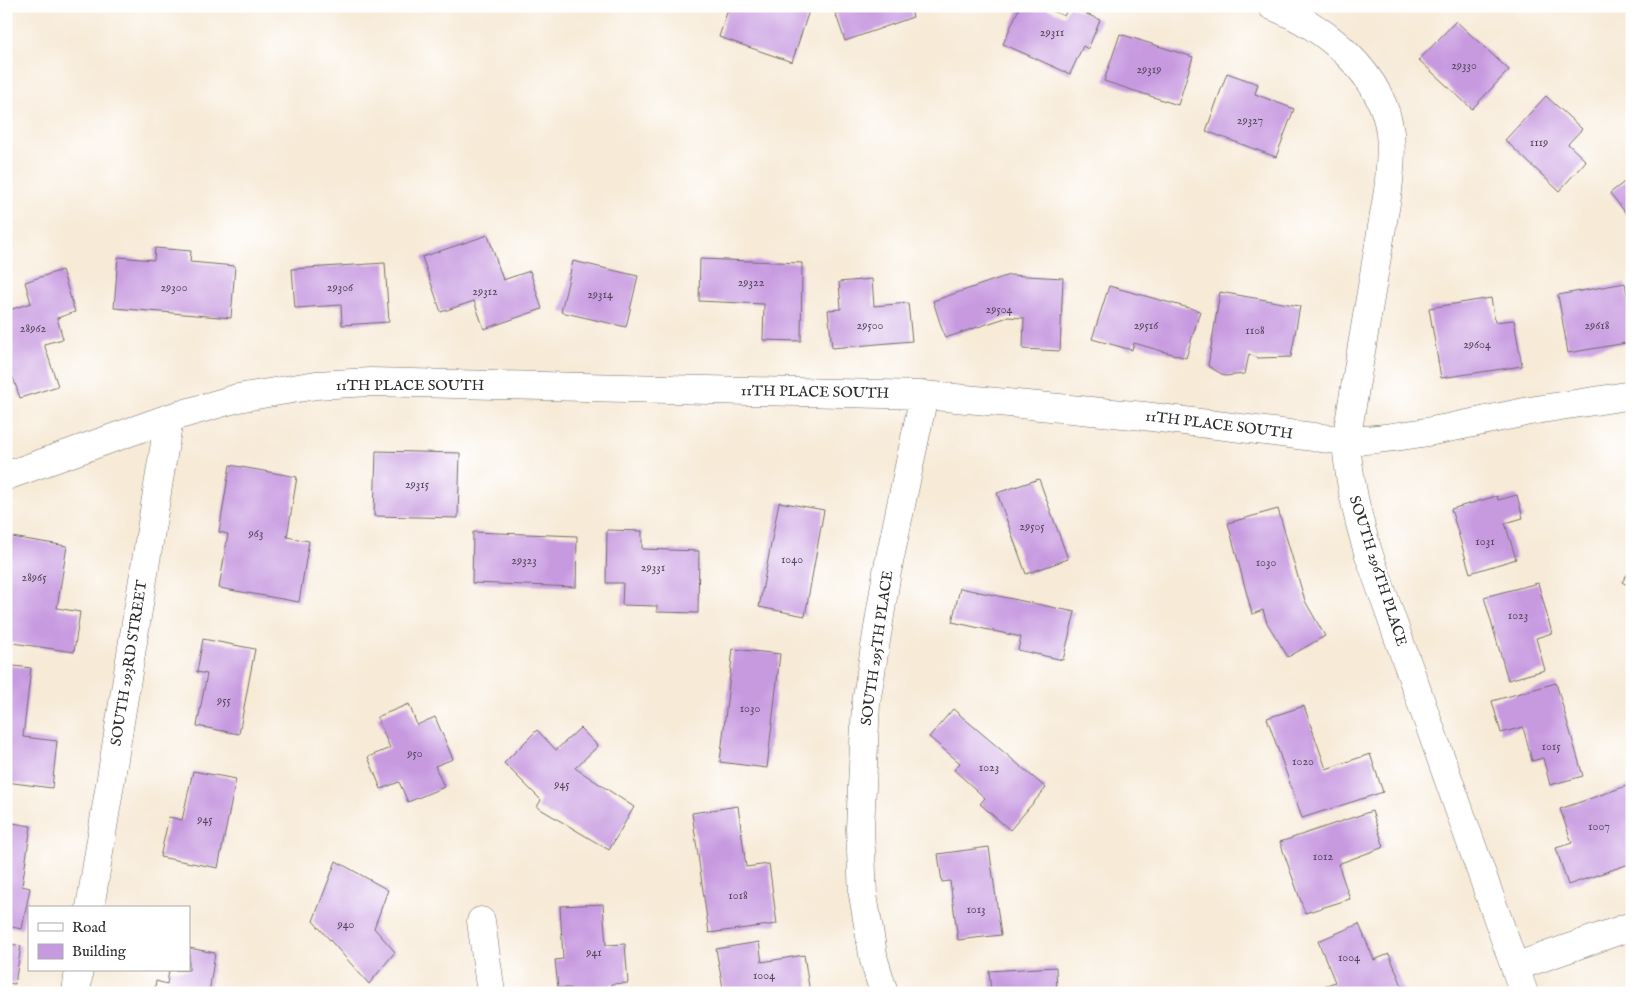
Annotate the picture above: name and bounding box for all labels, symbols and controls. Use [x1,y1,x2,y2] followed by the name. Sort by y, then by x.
[1040,25,1064,40] house number: 29311
[1451,58,1477,73] house number: 29330
[1136,62,1162,77] house number: 29319
[1237,113,1263,128] house number: 29327
[1530,135,1548,150] house number: 1119
[738,275,765,290] house number: 29322
[160,280,188,295] house number: 29300
[327,280,354,295] house number: 29306
[472,284,498,299] house number: 29312
[587,287,613,302] house number: 29314
[986,302,1013,317] house number: 29504
[857,318,884,333] house number: 29500
[1134,318,1159,333] house number: 29516
[1584,318,1610,333] house number: 29618
[20,321,46,336] house number: 28962
[1245,323,1265,338] house number: 1108
[1463,337,1491,352] house number: 29604
[336,376,484,395] street label: 11TH PLACE SOUTH
[741,381,890,403] street label: 11TH PLACE SOUTH
[1144,407,1294,443] street label: 11TH PLACE SOUTH
[405,477,430,492] house number: 29315
[1345,493,1411,649] street label: SOUTH 296TH PLACE
[1019,519,1045,534] house number: 29505
[248,526,263,541] house number: 963
[1475,534,1495,549] house number: 1031
[781,552,803,567] house number: 1040
[511,553,537,568] house number: 29323
[1256,555,1276,570] house number: 1030
[641,560,665,575] house number: 29331
[857,569,897,727] street label: SOUTH 295TH PLACE
[22,570,47,585] house number: 28965
[107,579,151,747] street label: SOUTH 293RD STREET
[1508,608,1528,623] house number: 1023
[216,693,232,708] house number: 955
[740,701,760,716] house number: 1030
[1541,739,1561,754] house number: 1015
[406,746,423,761] house number: 950
[1292,754,1314,769] house number: 1020
[979,760,999,775] house number: 1023
[553,777,570,792] house number: 945
[196,812,213,827] house number: 945
[1588,819,1610,834] house number: 1007
[1313,849,1334,864] house number: 1012
[728,888,748,903] house number: 1018
[966,902,986,917] house number: 1013
[28,906,190,972] legend
[337,917,355,932] house number: 940
[72,918,107,937] text: Road
[72,942,127,961] text: Building
[585,945,602,960] house number: 941
[1338,950,1360,965] house number: 1004
[753,968,775,983] house number: 1004

